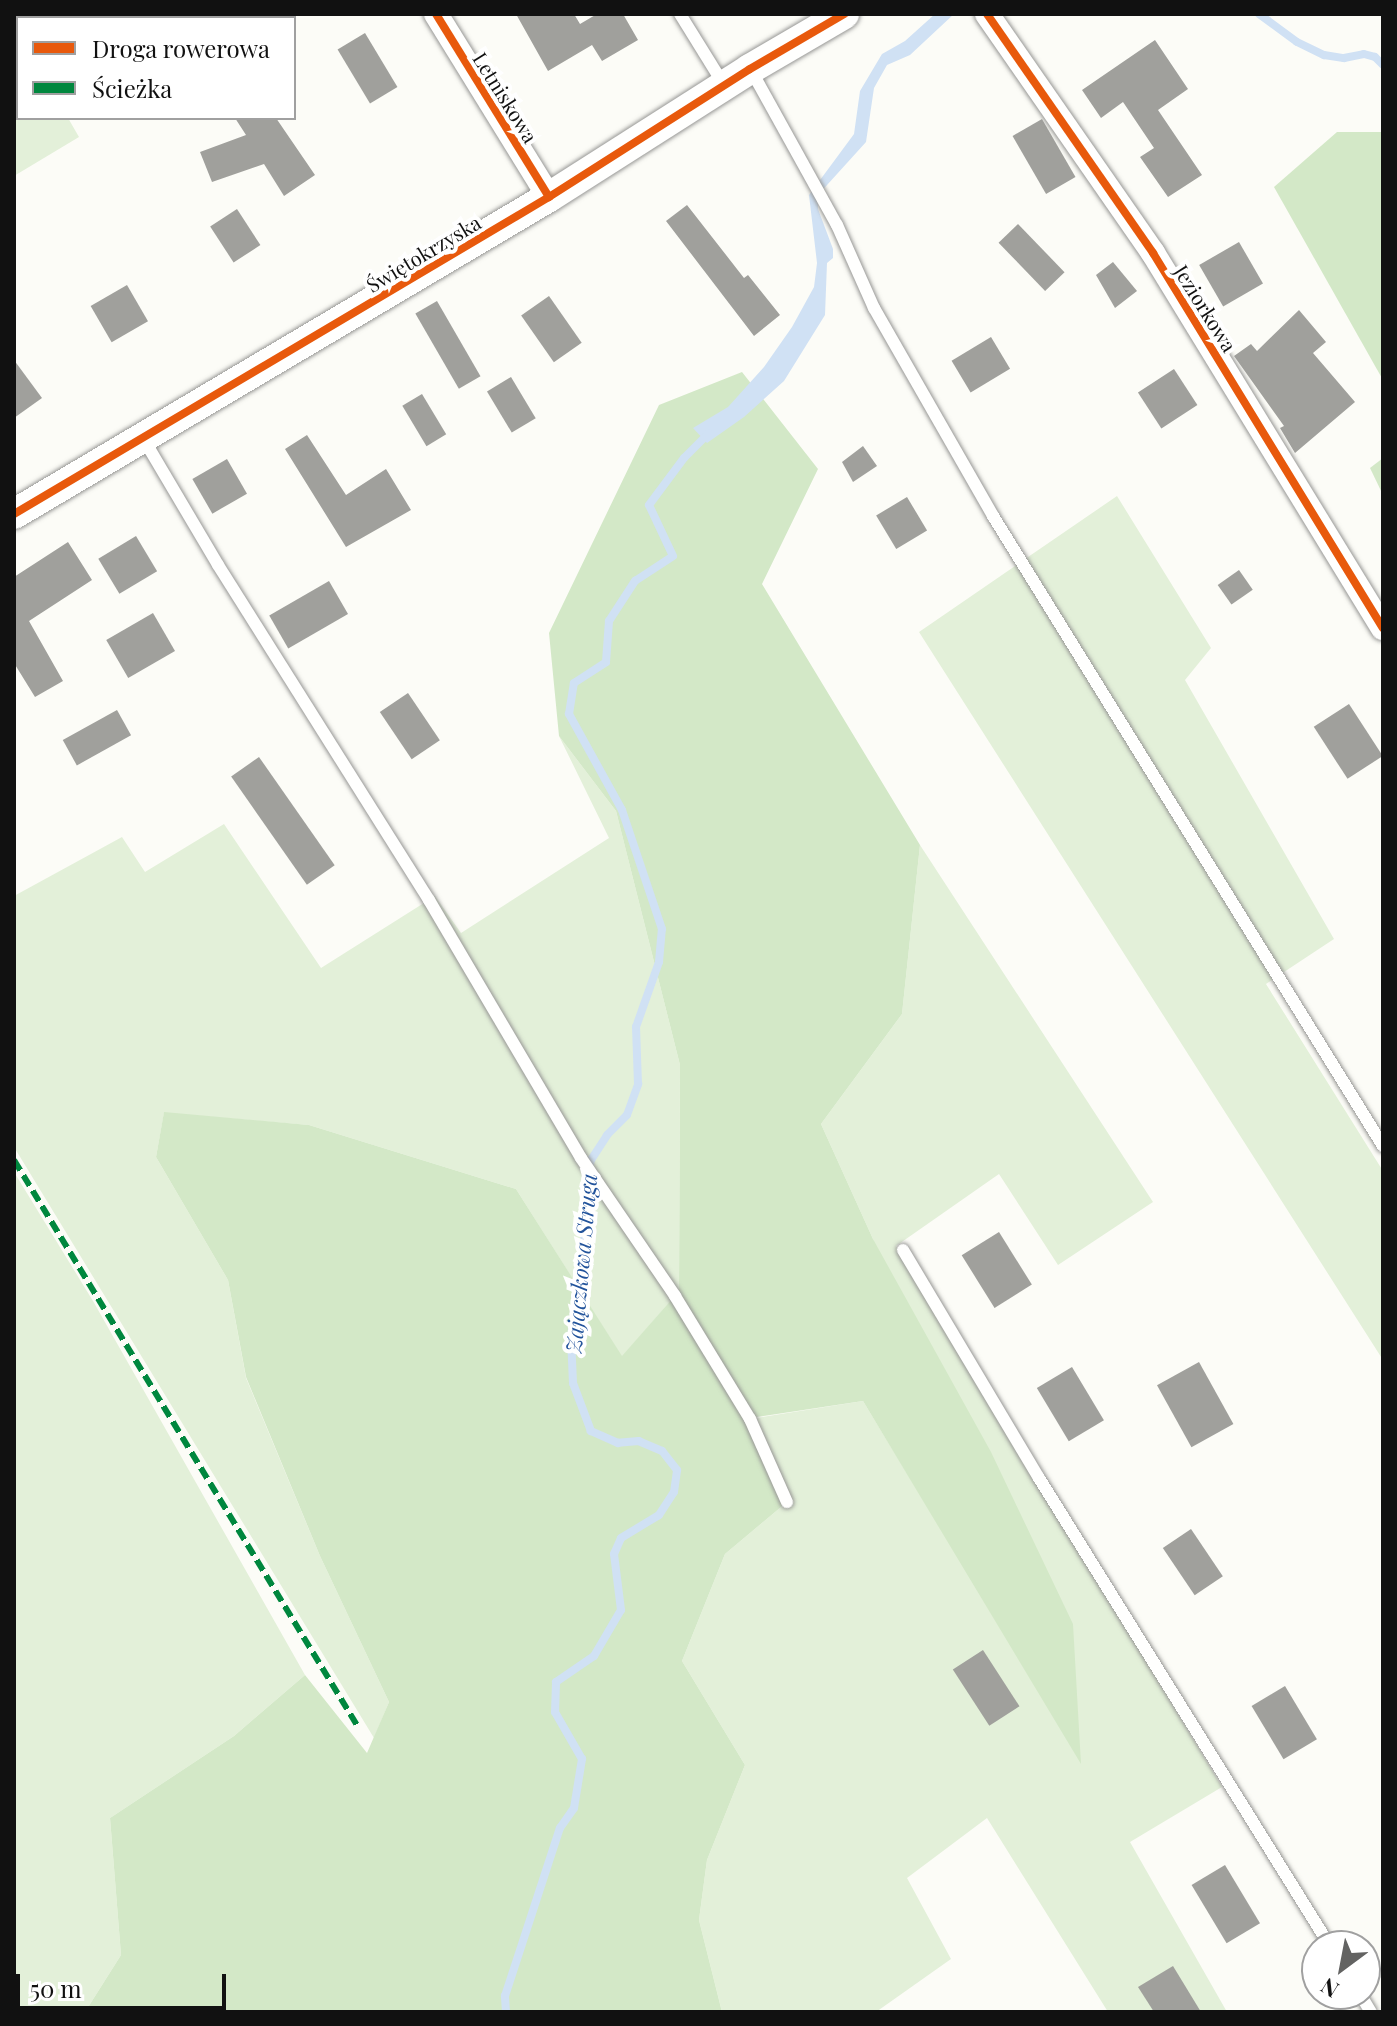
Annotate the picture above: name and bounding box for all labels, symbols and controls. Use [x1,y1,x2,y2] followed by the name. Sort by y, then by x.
[16,16,296,120] legend
[92,32,270,64] text: Droga rowerowa
[469,47,543,147] street label: Letniskowa
[92,72,172,104] text: Ścieżka
[361,209,485,297] street label: Świętokrzyska
[1170,260,1242,356] street label: Jeziorkowa
[560,1172,602,1354] water label: Zajączkowa Struga
[1301,1930,1381,2010] north arrow
[20,1958,230,2008] scale bar
[30,1972,82,2004] text: 50 m
[1315,1972,1344,2006] text: N

